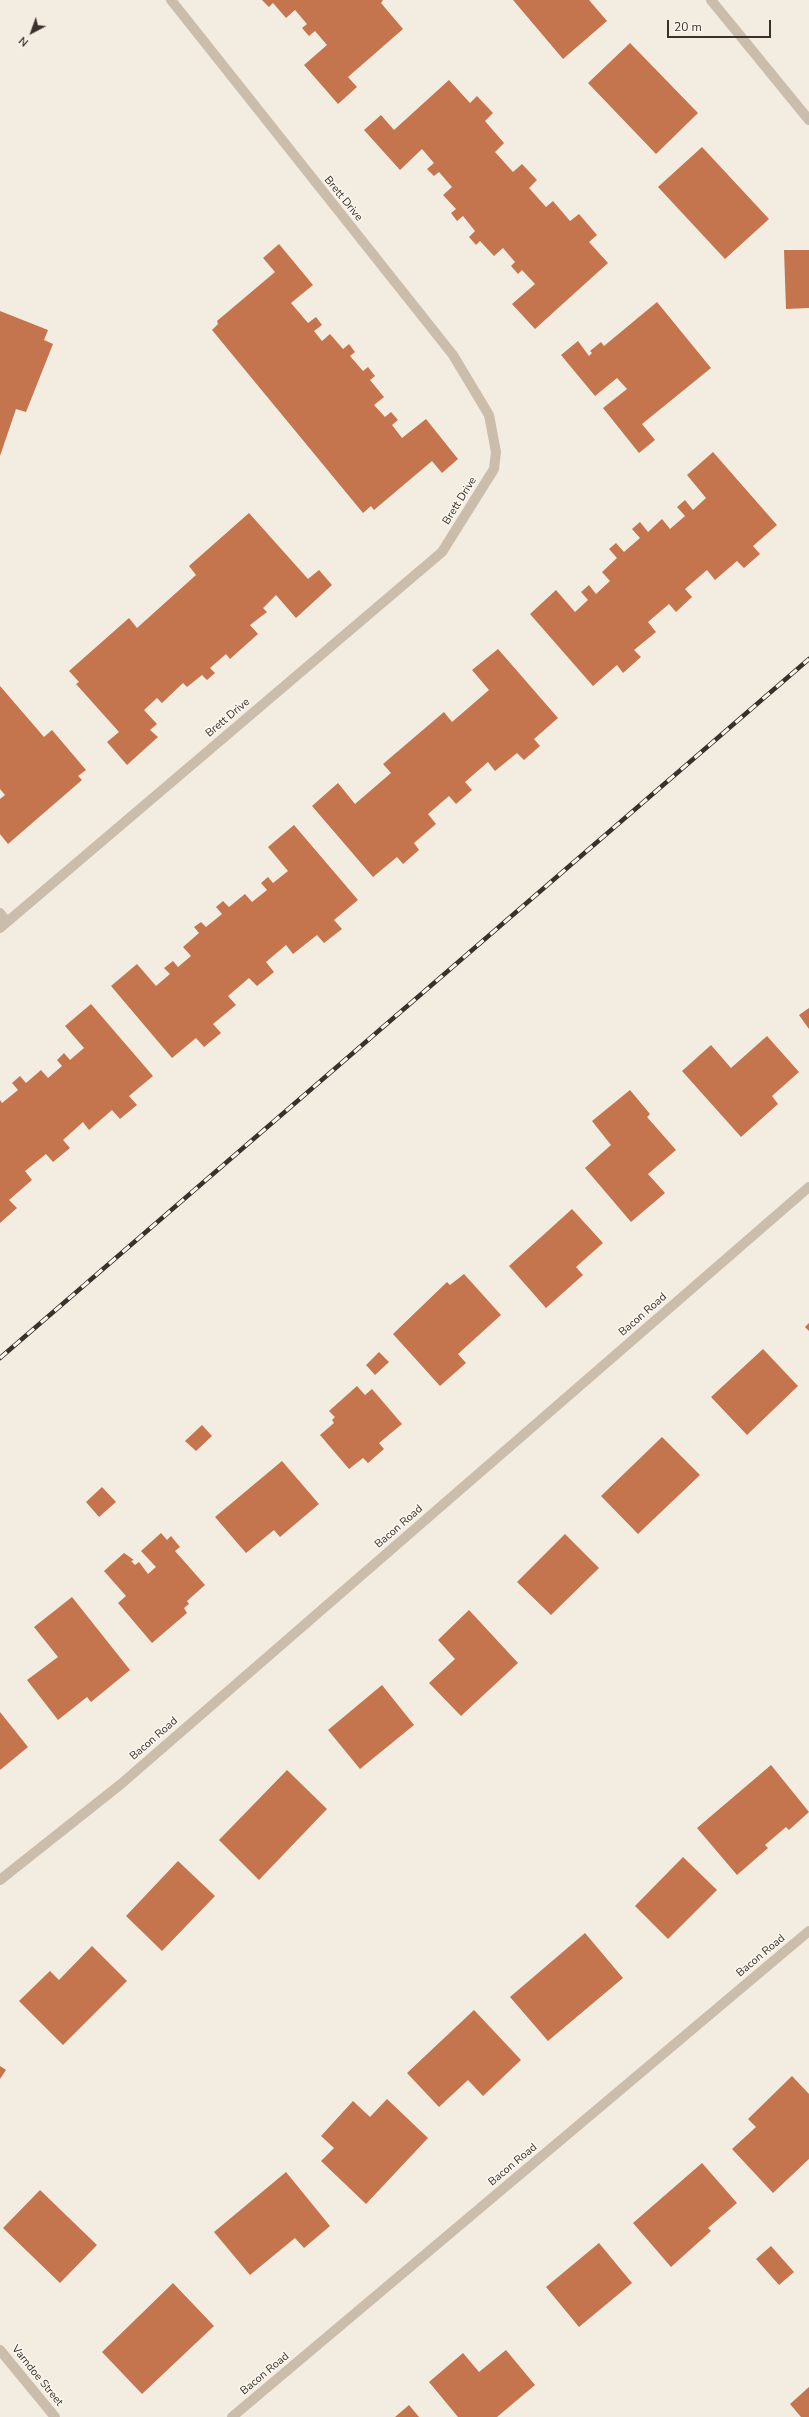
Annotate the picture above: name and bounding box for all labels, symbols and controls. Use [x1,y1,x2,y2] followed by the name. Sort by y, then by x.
[12,12,52,52] north arrow
[669,12,773,38] scale bar
[674,19,702,35] text: 20 m
[16,33,32,50] text: N
[321,174,365,224] street label: Brett Drive
[440,475,480,527] street label: Brett Drive
[203,696,253,740] street label: Brett Drive
[616,1291,670,1339] street label: Bacon Road
[372,1503,426,1551] street label: Bacon Road
[127,1715,181,1763] street label: Bacon Road
[734,1932,788,1980] street label: Bacon Road
[486,2141,540,2189] street label: Bacon Road
[9,2343,65,2409] street label: Varndoe Street
[238,2350,292,2398] street label: Bacon Road

